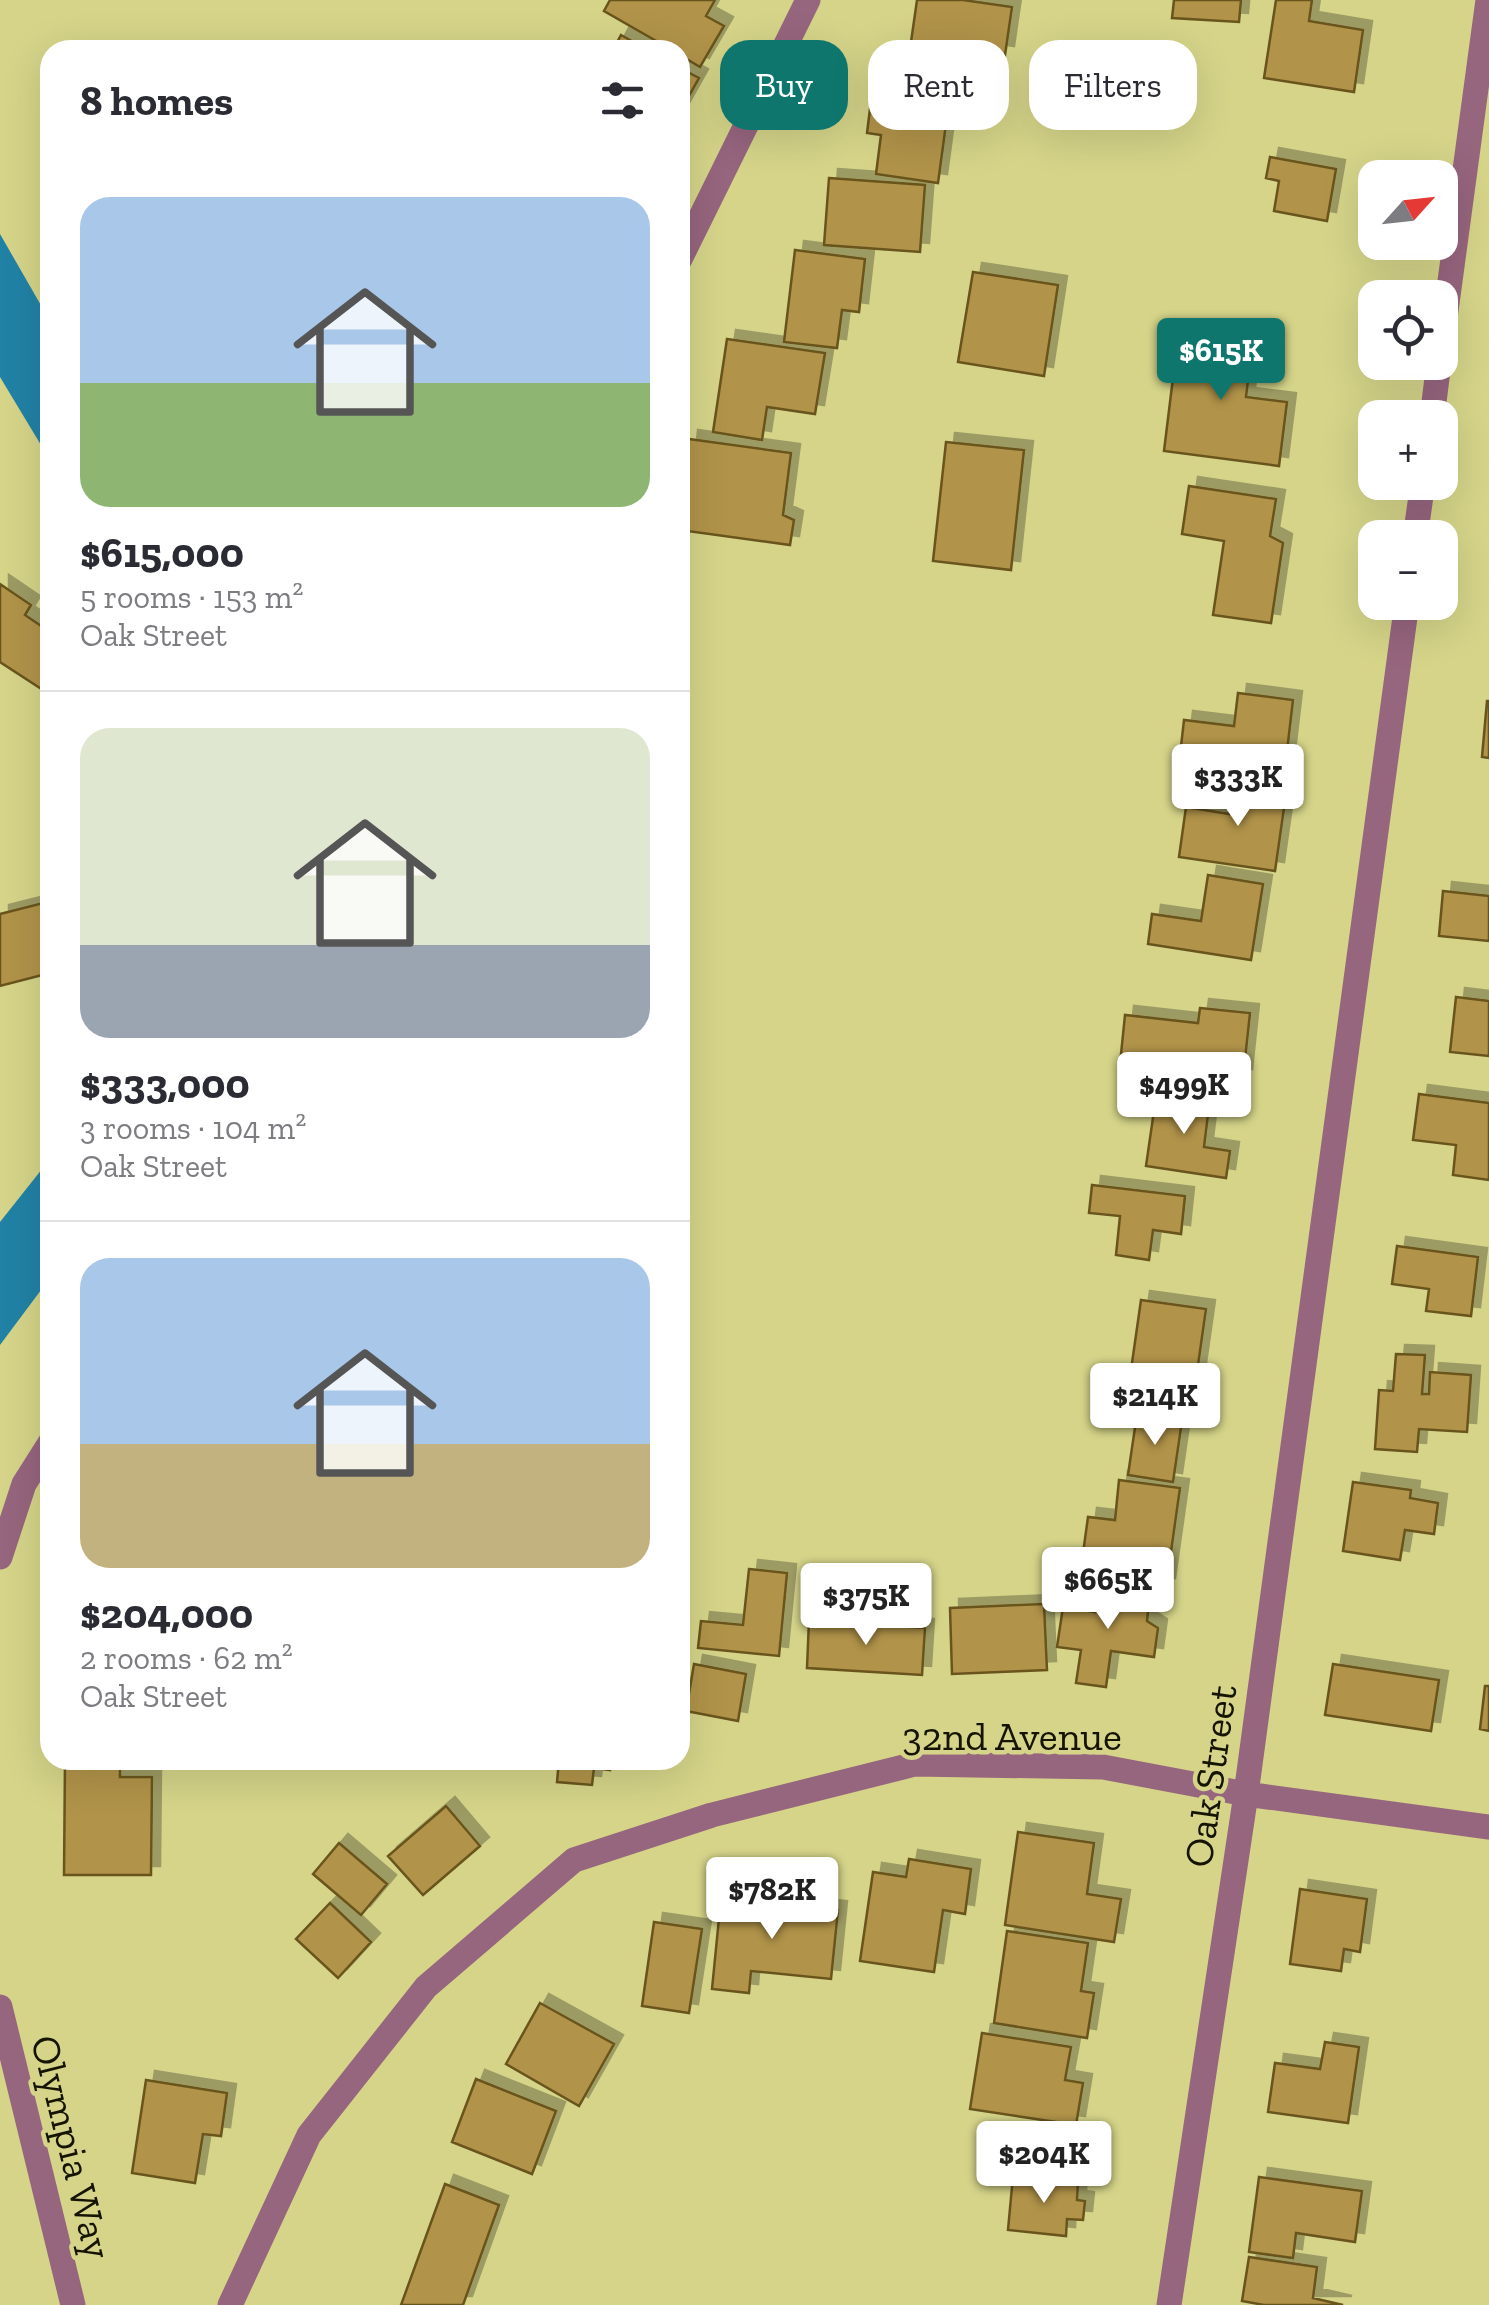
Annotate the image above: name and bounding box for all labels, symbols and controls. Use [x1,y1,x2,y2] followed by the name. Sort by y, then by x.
[720,40,848,130] chip: Buy
[868,40,1009,130] chip: Rent
[1029,40,1197,130] chip: Filters
[595,73,650,128] icon: filters
[80,75,233,126] text: 8 homes
[1358,160,1458,260] north arrow
[1358,160,1458,620] map controls
[275,262,455,442] icon: home
[1358,280,1458,380] button: locate
[1151,318,1291,403] pin: $615K
[1179,331,1263,369] text: $615K
[1358,400,1458,500] button: +
[1358,520,1458,620] button: −
[80,527,244,578] text: $615,000
[80,578,303,616] text: 5 rooms · 153 m²
[80,616,227,654] text: Oak Street
[1168,744,1308,829] pin: $333K
[1194,757,1282,795] text: $333K
[275,793,455,973] icon: home
[1114,1052,1254,1137] pin: $499K
[80,1058,250,1109] text: $333,000
[1139,1065,1229,1103] text: $499K
[80,1109,306,1147] text: 3 rooms · 104 m²
[80,1147,227,1185] text: Oak Street
[275,1323,455,1503] icon: home
[1085,1363,1225,1448] pin: $214K
[1112,1376,1198,1414] text: $214K
[1038,1547,1178,1632] pin: $665K
[1064,1560,1152,1598] text: $665K
[796,1563,936,1648] pin: $375K
[823,1576,909,1614] text: $375K
[80,1588,253,1639] text: $204,000
[80,1639,293,1677] text: 2 rooms · 62 m²
[80,1677,227,1715] text: Oak Street
[1173,1682,1247,1870] street label: Oak Street
[902,1712,1122,1760] street label: 32nd Avenue
[702,1857,842,1942] pin: $782K
[728,1870,816,1908] text: $782K
[21,2030,123,2264] street label: Olympia Way
[974,2121,1114,2206] pin: $204K
[998,2134,1090,2172] text: $204K

